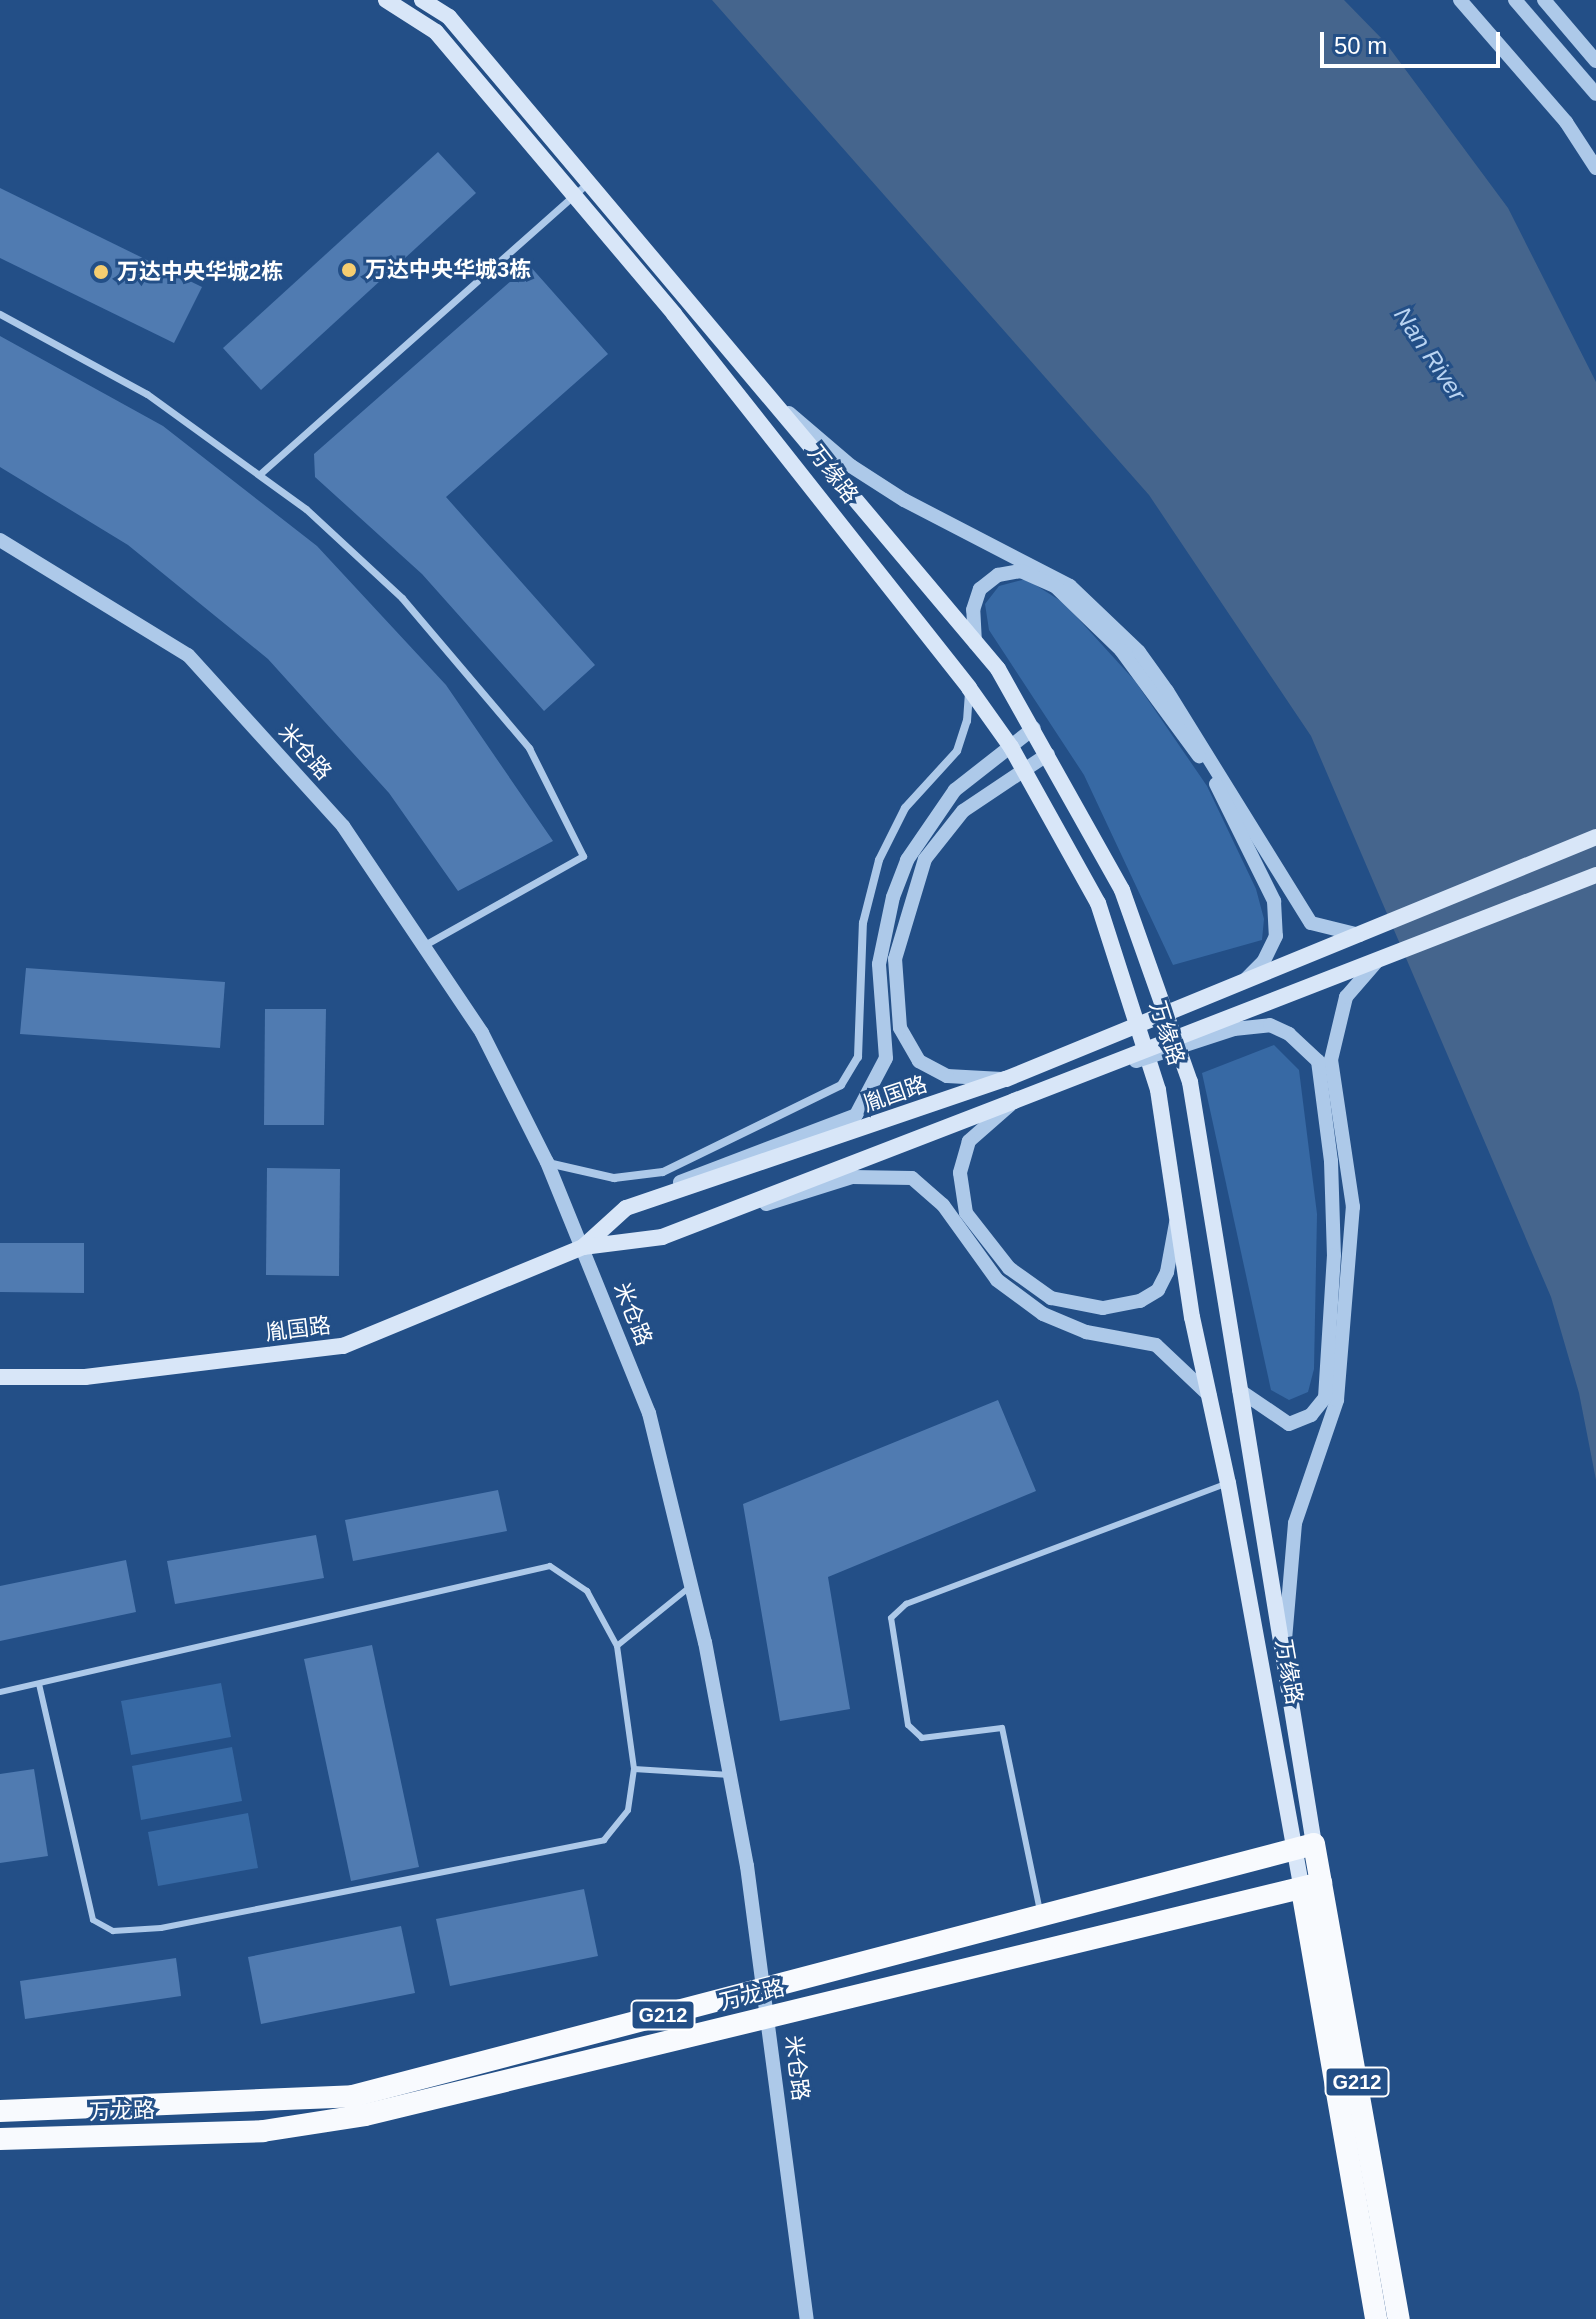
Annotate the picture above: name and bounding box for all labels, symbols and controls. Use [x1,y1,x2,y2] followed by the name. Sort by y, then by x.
[1324,16,1504,66] scale bar
[1334,32,1387,59] text: 50 m
[365,257,531,283] place label: 万达中央华城3栋
[117,259,283,285] place label: 万达中央华城2栋
[340,261,358,279] marker: 万达中央华城3栋
[92,263,110,281] marker: 万达中央华城2栋
[1388,302,1472,406] water label: Nan River
[802,440,864,508] street label: 万缘路
[273,719,337,785] street label: 米仓路
[1144,998,1190,1068] street label: 万缘路
[860,1071,930,1117] street label: 胤国路
[608,1278,658,1350] street label: 米仓路
[264,1312,332,1346] street label: 胤国路
[1270,1637,1308,1707] street label: 万缘路
[717,1974,787,2016] street label: 万龙路
[629,1999,697,2031] road number: G212
[780,2034,814,2102] street label: 米仓路
[1323,2066,1391,2098] road number: G212
[89,2097,155,2125] street label: 万龙路

